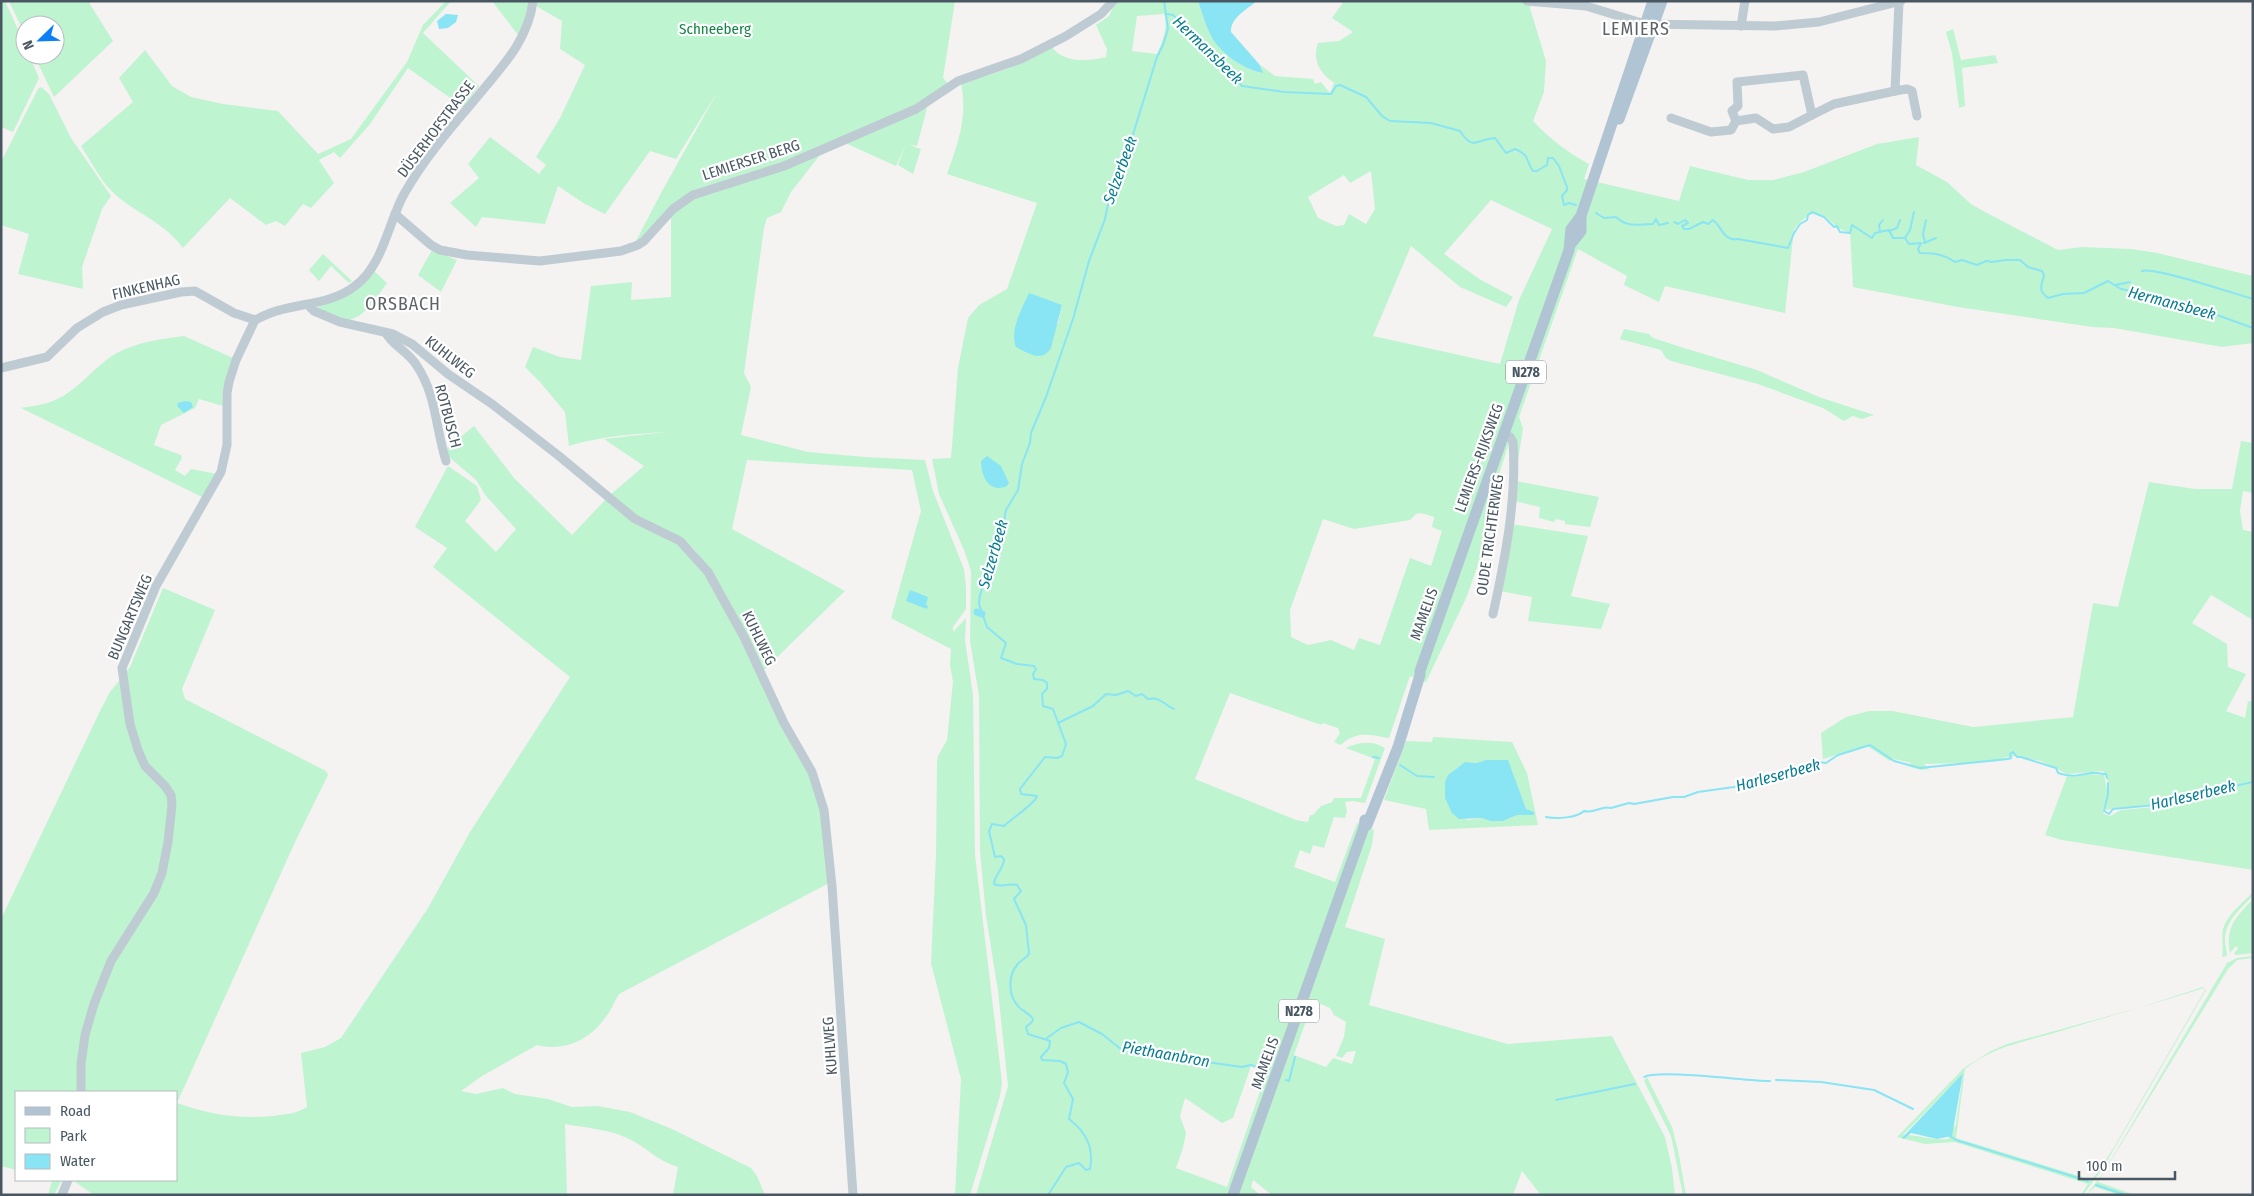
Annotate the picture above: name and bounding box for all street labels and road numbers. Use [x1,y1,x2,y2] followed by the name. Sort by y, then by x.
[394,77,478,181] street label: DÜSERHOFSTRASSE
[700,136,802,184] street label: LEMIERSER BERG
[110,270,182,304] street label: FINKENHAG
[421,332,479,382] street label: KUHLWEG
[1506,361,1546,384] road number: N278
[431,382,465,450] street label: ROTBUSCH
[1451,401,1507,515] street label: LEMIERS-RIJKSWEG
[1473,473,1507,597] street label: OUDE TRICHTERWEG
[104,572,156,662] street label: BUNGARTSWEG
[1406,585,1442,643] street label: MAMELIS
[738,608,780,668] street label: KUHLWEG
[1279,999,1319,1022] road number: N278
[819,1016,841,1076] street label: KUHLWEG
[1247,1034,1283,1092] street label: MAMELIS

